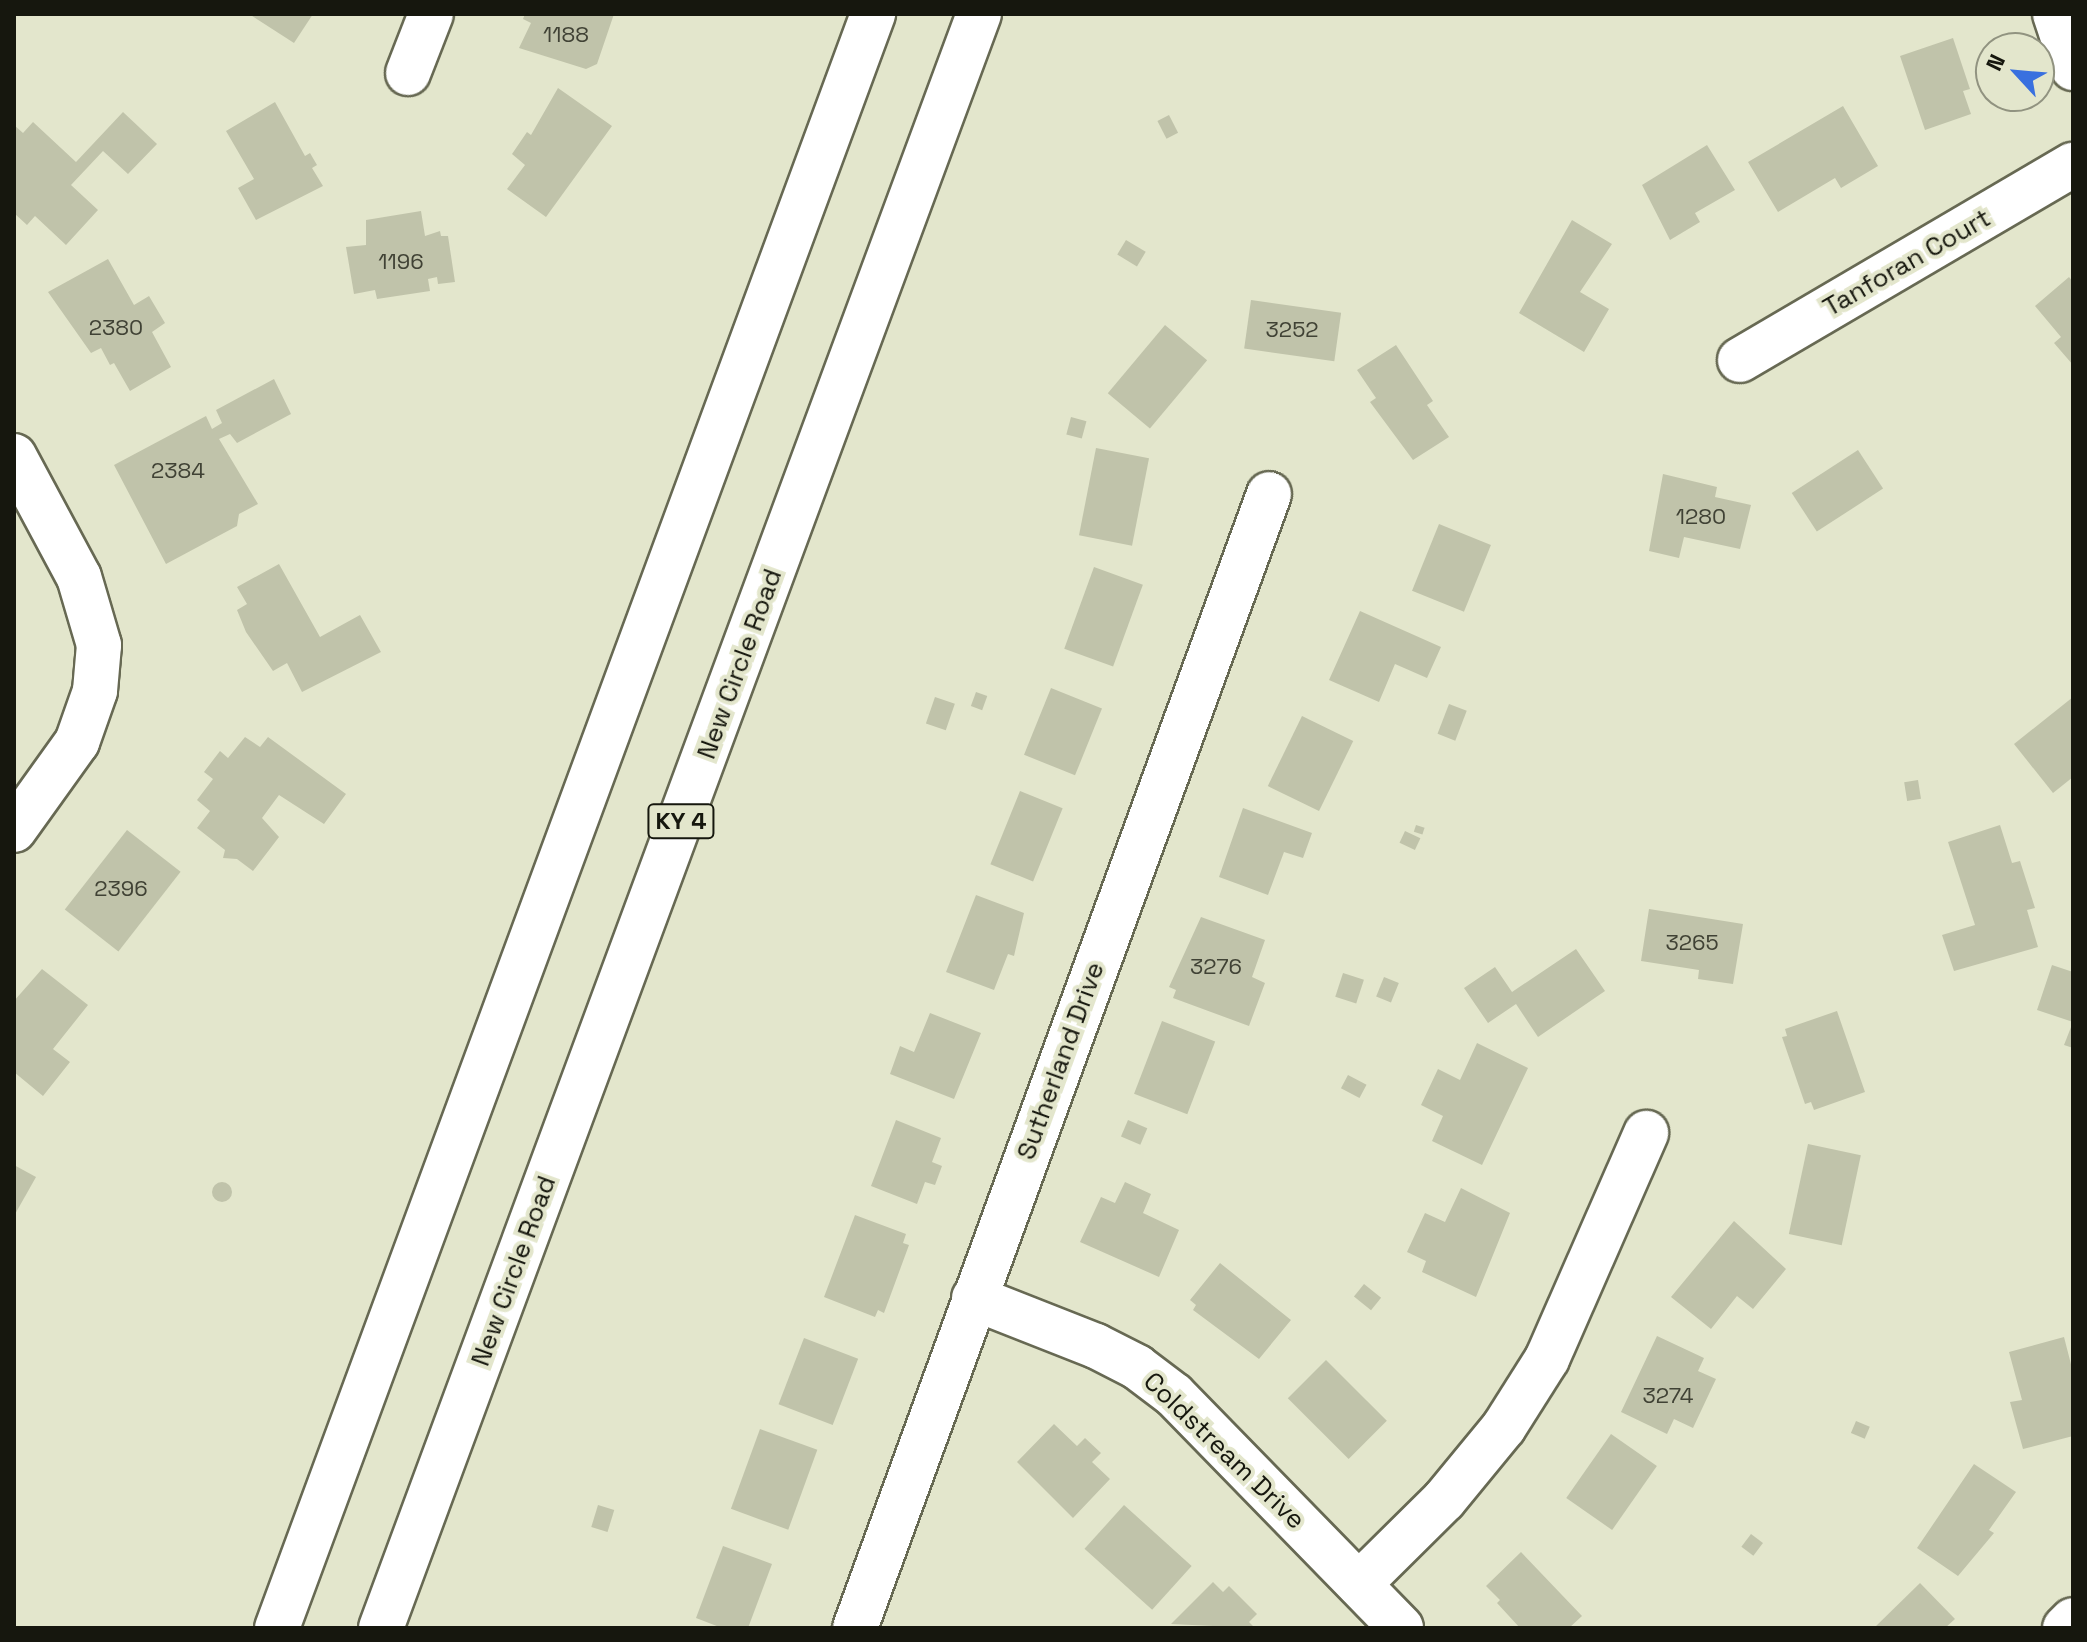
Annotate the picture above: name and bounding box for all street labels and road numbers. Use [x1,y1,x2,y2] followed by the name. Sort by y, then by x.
[1818,203,1996,323] street label: Tanforan Court
[691,565,789,763] street label: New Circle Road
[647,801,715,841] road number: KY 4
[1011,958,1111,1164] street label: Sutherland Drive
[465,1172,563,1370] street label: New Circle Road
[1137,1366,1311,1536] street label: Coldstream Drive

